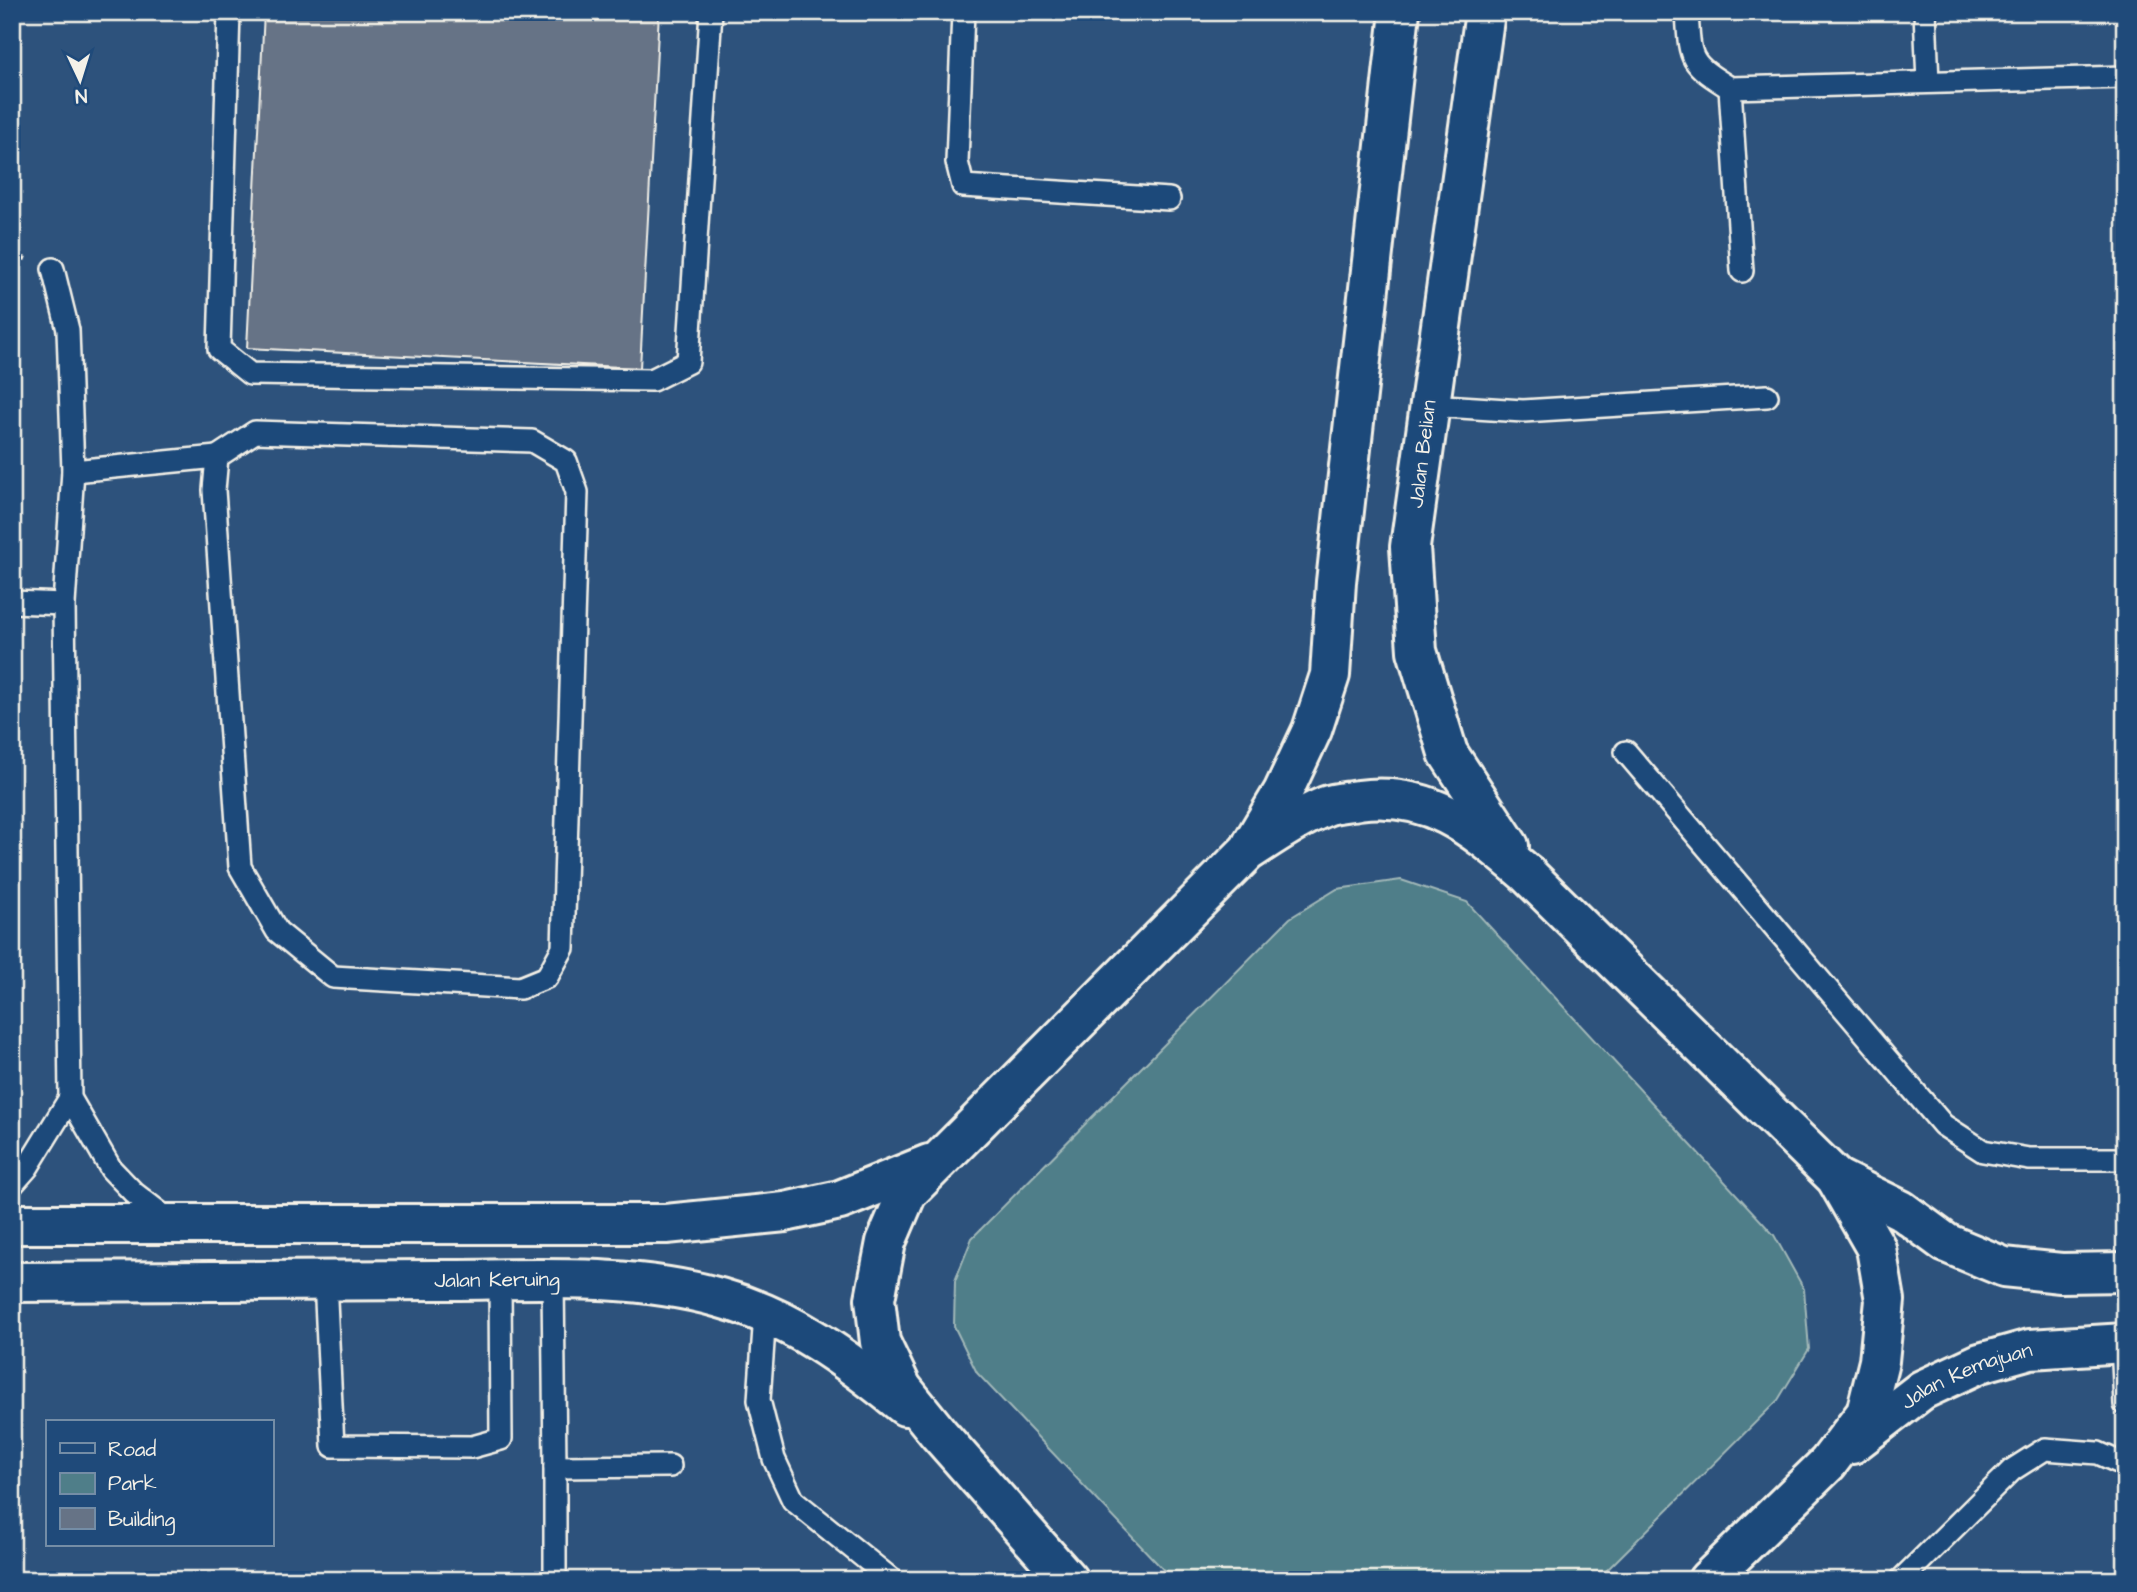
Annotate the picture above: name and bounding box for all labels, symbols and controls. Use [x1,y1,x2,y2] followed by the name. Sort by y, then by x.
[46,46,116,116] north arrow
[74,82,88,109] text: N
[1401,398,1444,510] street label: Jalan Belian
[434,1265,560,1296] street label: Jalan Keruing
[1894,1335,2035,1417] street label: Jalan Kemajuan
[46,1420,273,1546] legend
[108,1435,156,1464] text: Road
[108,1469,157,1498] text: Park
[108,1505,176,1536] text: Building

